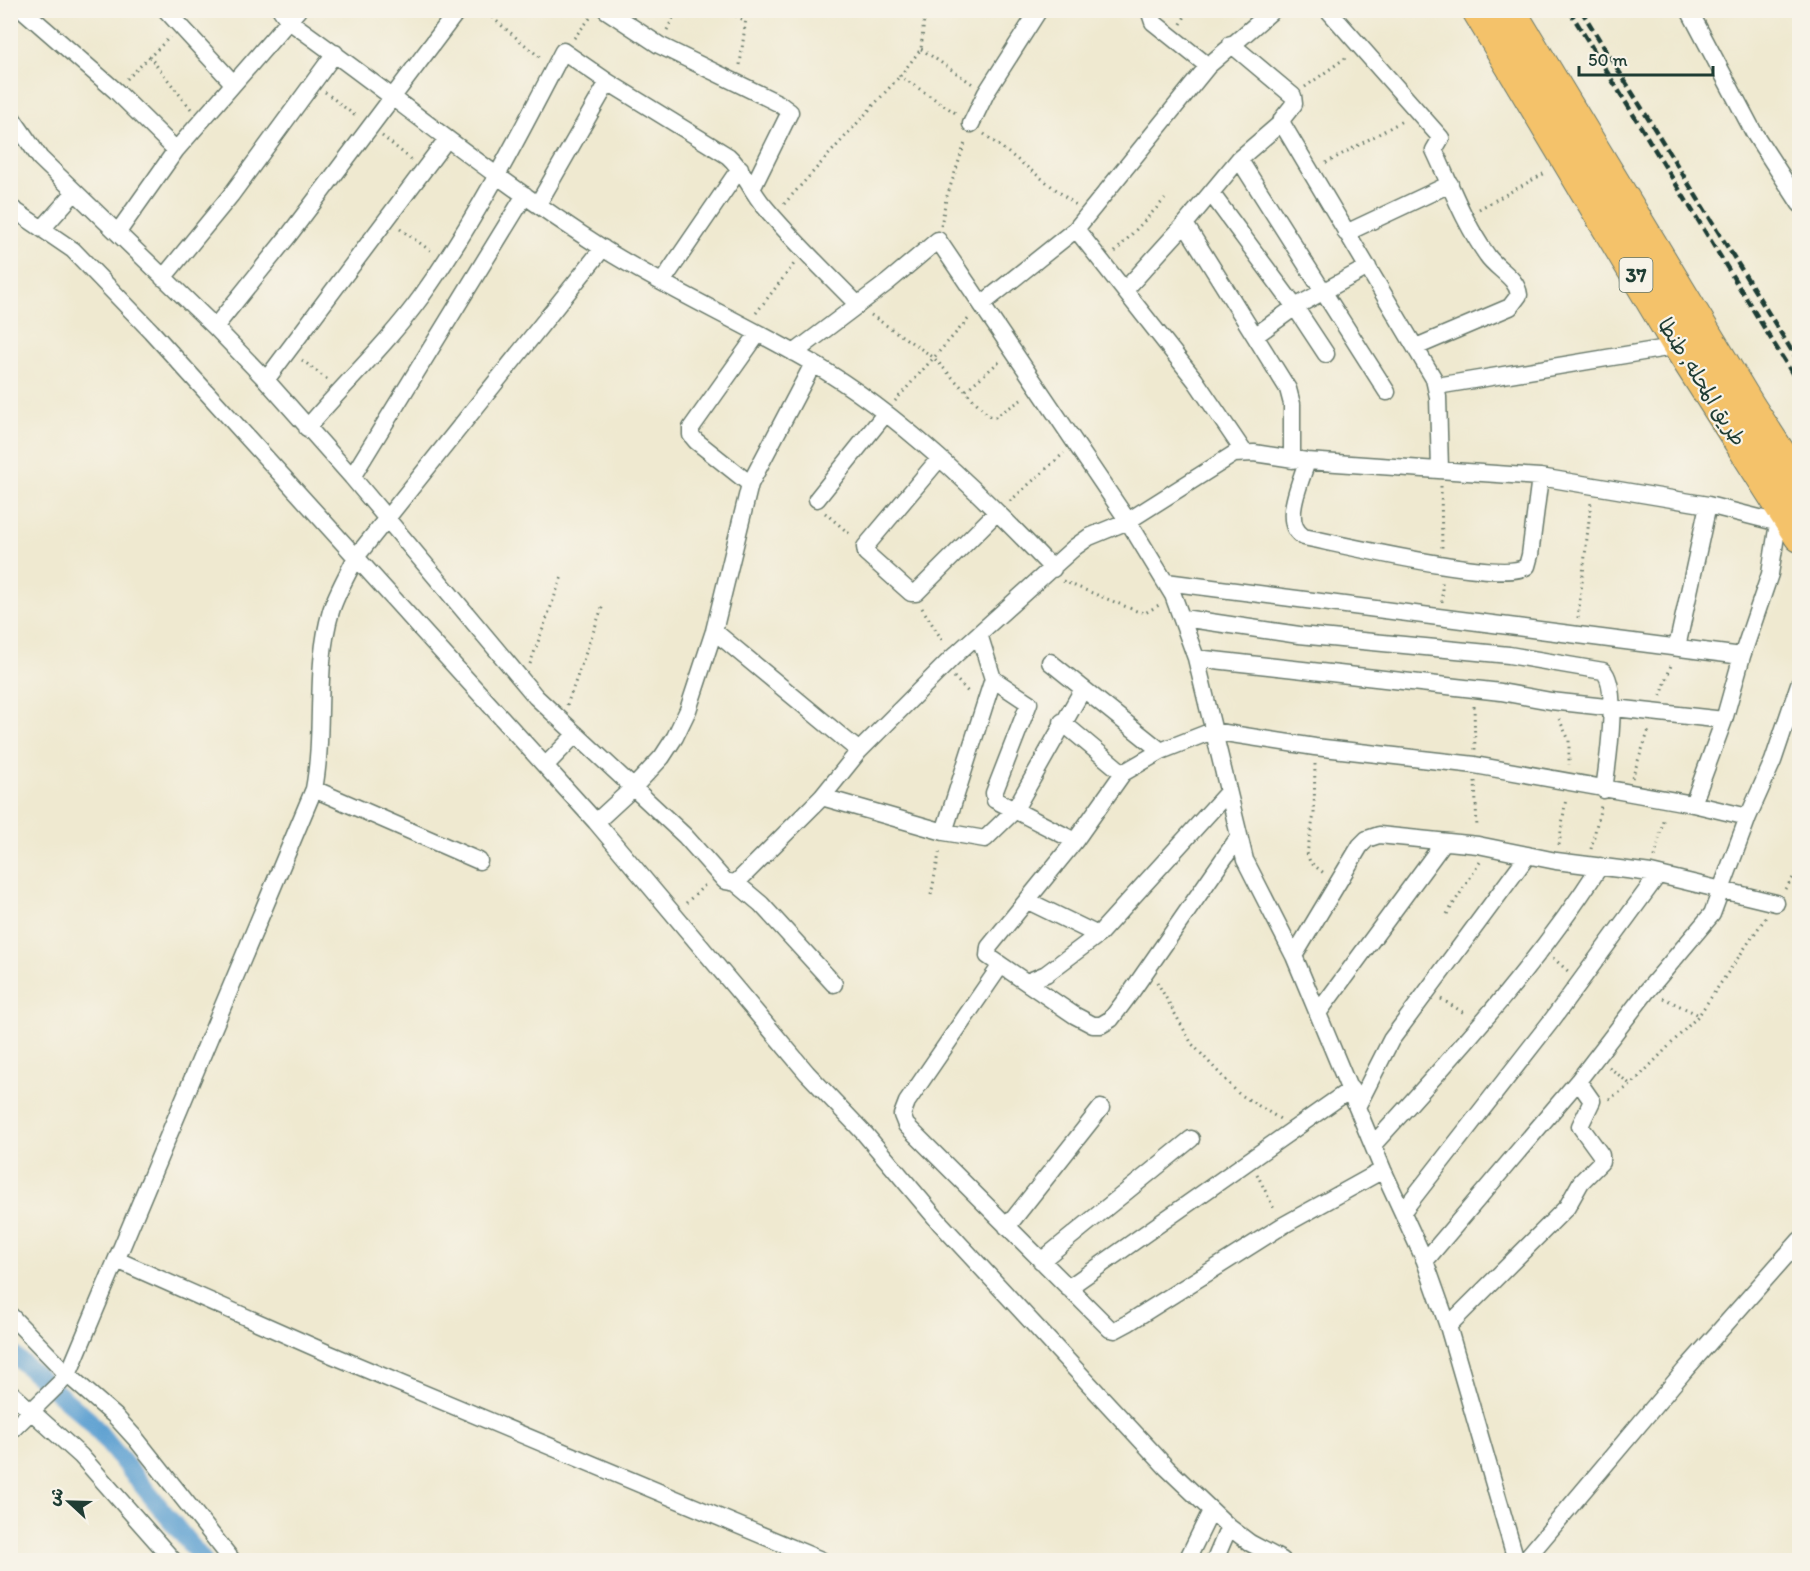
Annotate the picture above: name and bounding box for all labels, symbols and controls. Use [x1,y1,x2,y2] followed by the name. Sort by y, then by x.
[1579,39,1712,77] scale bar
[1588,49,1628,71] text: 50 m
[1620,258,1652,292] road number: 37
[1653,313,1752,450] street label: طريق المحله, طنطا
[39,1472,99,1532] north arrow
[43,1485,68,1508] text: ش

